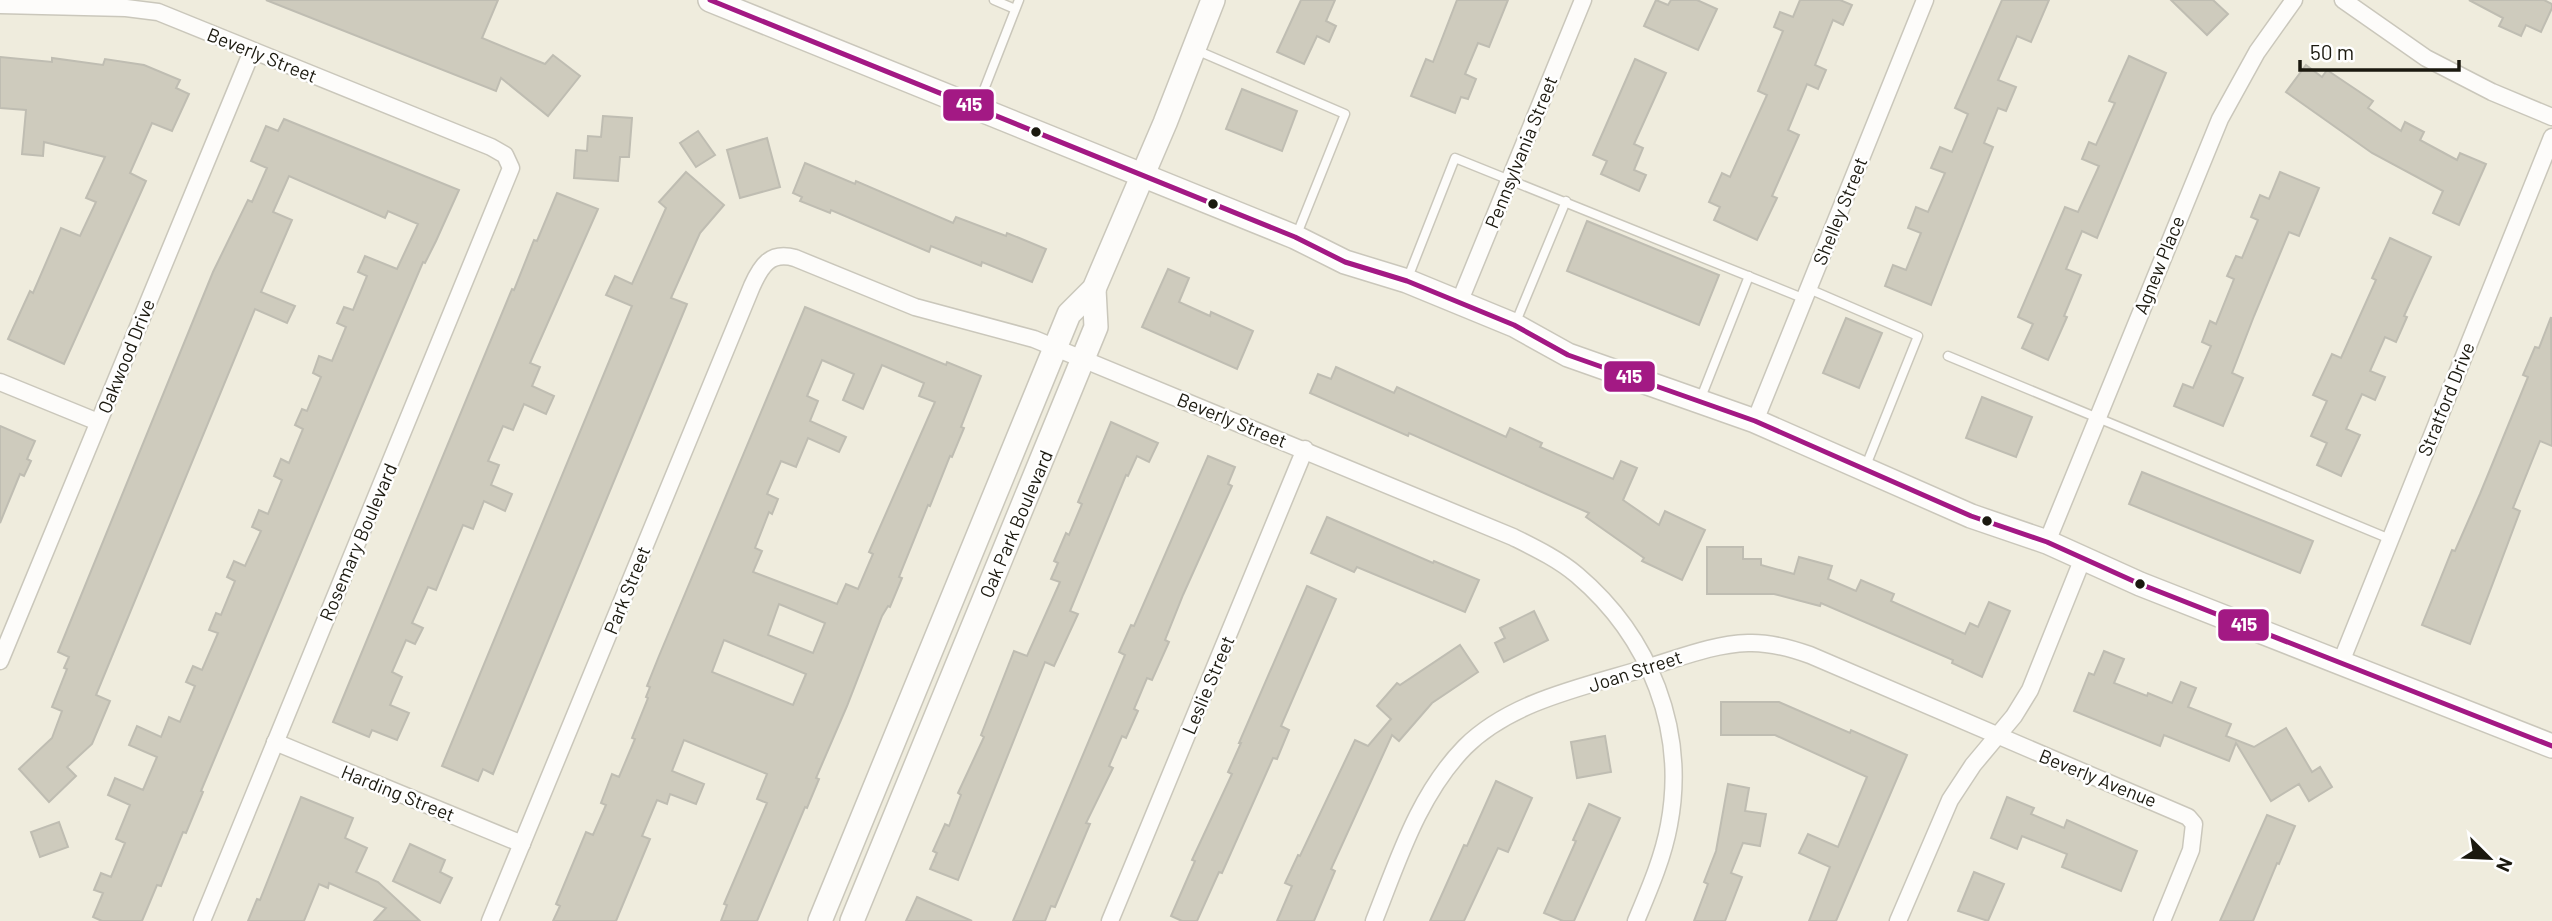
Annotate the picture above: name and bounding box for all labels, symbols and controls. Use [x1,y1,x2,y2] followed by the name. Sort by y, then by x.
[204,22,320,87] street label: Beverly Street
[2300,28,2459,72] scale bar
[2310,39,2354,64] text: 50 m
[1479,72,1562,231] street label: Pennsylvania Street
[942,88,995,122] line badge: 415
[956,92,982,115] text: 415
[1029,125,1043,139] unlabelled marker
[1807,153,1872,268] street label: Shelley Street
[1206,197,1220,211] unlabelled marker
[2128,212,2189,317] street label: Agnew Place
[92,295,159,416] street label: Oakwood Drive
[2412,338,2479,459] street label: Stratford Drive
[1603,360,1656,393] line badge: 415
[1616,364,1642,387] text: 415
[1174,387,1290,452] street label: Beverly Street
[974,446,1057,601] street label: Oak Park Boulevard
[314,460,401,624] street label: Rosemary Boulevard
[1980,514,1994,528] unlabelled marker
[598,542,655,637] street label: Park Street
[2133,577,2147,591] unlabelled marker
[2217,608,2270,642] line badge: 415
[2231,612,2257,635] text: 415
[1176,632,1239,738] street label: Leslie Street
[1585,645,1685,696] street label: Joan Street
[2036,743,2160,812] street label: Beverly Avenue
[338,759,458,826] street label: Harding Street
[2454,823,2524,893] north arrow
[2492,855,2518,876] text: N

